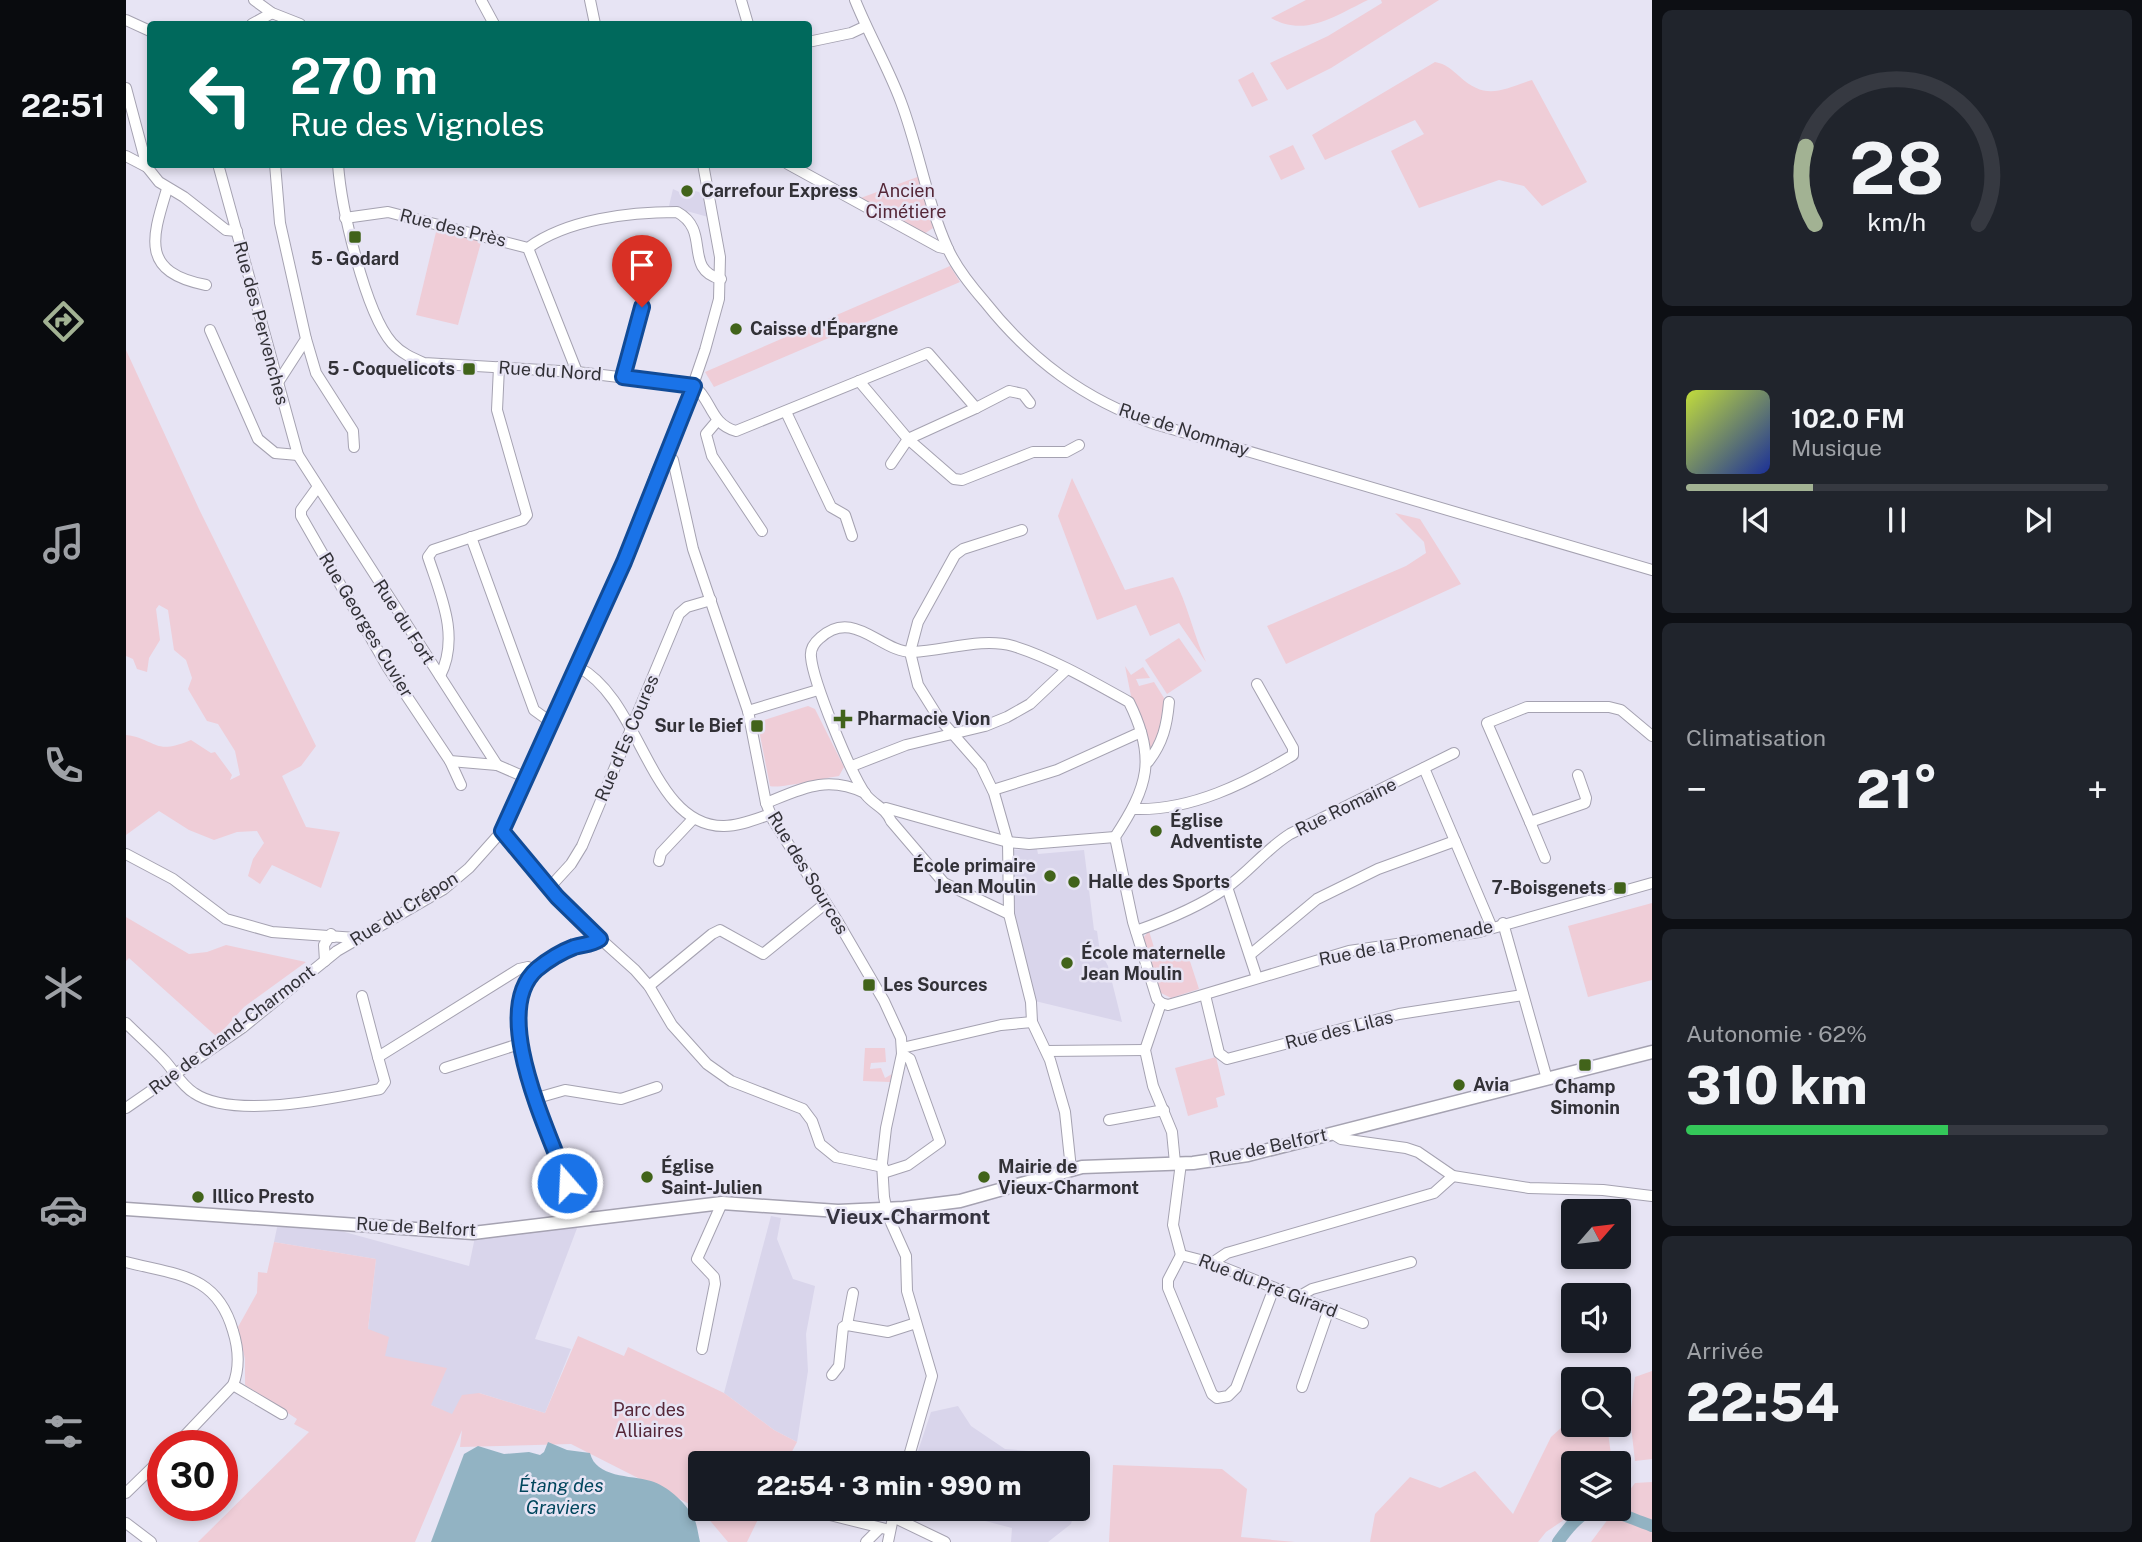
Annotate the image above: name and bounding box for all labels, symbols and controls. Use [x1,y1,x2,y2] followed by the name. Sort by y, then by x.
[290,47,438,105] text: 270 m
[175,49,266,140] icon: left
[21,87,105,124] text: 22:51
[290,106,544,143] text: Rue des Vignoles
[1849,126,1945,211] text: 28
[701,180,858,201] place label: Carrefour Express
[865,180,947,222] park label: Ancien Cimétiere
[679,183,695,199] marker: Carrefour Express
[398,204,508,251] street label: Rue des Près
[1868,207,1926,237] text: km/h
[347,229,363,245] marker: 5 - Godard
[612,235,672,307] pin
[230,239,293,407] street label: Rue des Pervenches
[623,246,661,284] icon: arrive
[311,248,399,269] place label: 5 - Godard
[39,297,88,346] icon: directions
[750,317,898,339] place label: Caisse d'Épargne
[728,321,744,337] marker: Caisse d'Épargne
[498,356,602,385] street label: Rue du Nord
[327,358,455,379] place label: 5 - Coquelicots
[461,361,477,377] marker: 5 - Coquelicots
[1116,399,1252,461] street label: Rue de Nommay
[1791,403,1905,434] text: 102.0 FM
[1791,434,1882,461] text: Musique
[1737,501,1775,539] icon: previous
[1878,501,1916,539] icon: pause
[2019,501,2057,539] icon: next
[39,519,88,568] icon: music
[315,548,418,701] street label: Rue Georges Cuvier
[369,575,440,668] street label: Rue du Fort
[590,671,663,804] street label: Rue d'Es Coures
[857,708,990,729] place label: Pharmacie Vion
[835,711,851,727] marker: Pharmacie Vion
[654,715,743,736] place label: Sur le Bief
[749,718,765,734] marker: Sur le Bief
[1686,724,1826,751] text: Climatisation
[39,741,88,790] icon: phone
[1856,759,1938,820] text: 21°
[1686,767,1707,812] text: −
[2087,767,2108,812] text: +
[1292,773,1400,840] street label: Rue Romaine
[763,807,853,938] street label: Rue des Sources
[1170,809,1263,852] place label: Église Adventiste
[1148,823,1164,839] marker: Église Adventiste
[913,854,1036,897] place label: École primaire Jean Moulin
[346,867,461,950] street label: Rue du Crépon
[1042,868,1058,884] marker: École primaire Jean Moulin
[1088,871,1230,892] place label: Halle des Sports
[1066,874,1082,890] marker: Halle des Sports
[1491,877,1606,898] place label: 7-Boisgenets
[1612,880,1628,896] marker: 7-Boisgenets
[1317,915,1495,970] street label: Rue de la Promenade
[1081,941,1226,984] place label: École maternelle Jean Moulin
[1059,955,1075,971] marker: École maternelle Jean Moulin
[145,960,319,1099] street label: Rue de Grand-Charmont
[39,963,88,1012] icon: climate
[883,974,987,995] place label: Les Sources
[861,977,877,993] marker: Les Sources
[1283,1006,1395,1053] street label: Rue des Lilas
[1686,1020,1867,1047] text: Autonomie · 62%
[1686,1055,1868,1116] text: 310 km
[1577,1057,1593,1073] marker: Champ Simonin
[1473,1074,1509,1095] place label: Avia
[1550,1076,1620,1118] place label: Champ Simonin
[1451,1077,1467,1093] marker: Avia
[1207,1124,1329,1169] street label: Rue de Belfort
[530,1146,604,1220] position arrow
[661,1155,762,1198] place label: Église Saint-Julien
[998,1156,1139,1198] place label: Mairie de Vieux-Charmont
[639,1169,655,1185] marker: Église Saint-Julien
[976,1169,992,1185] marker: Mairie de Vieux-Charmont
[39,1185,88,1234] icon: car
[212,1186,314,1207] place label: Illico Presto
[190,1189,206,1205] marker: Illico Presto
[1561,1199,1631,1269] north arrow
[1561,1199,1631,1521] map controls
[826,1204,990,1229] district label: Vieux-Charmont
[355,1213,477,1240] street label: Rue de Belfort
[1196,1249,1341,1322] street label: Rue du Pré Girard
[1561,1283,1631,1353] button: sound
[1686,1337,1763,1364] text: Arrivée
[1561,1367,1631,1437] button: search
[1686,1372,1840,1433] text: 22:54
[613,1399,685,1441] park label: Parc des Alliaires
[39,1407,88,1456] icon: filters
[147,1430,238,1521] speed limit sign: 30
[1561,1451,1631,1521] button: layers
[757,1470,1021,1501] text: 22:54 · 3 min · 990 m
[519,1474,603,1518] water label: Étang des Graviers

